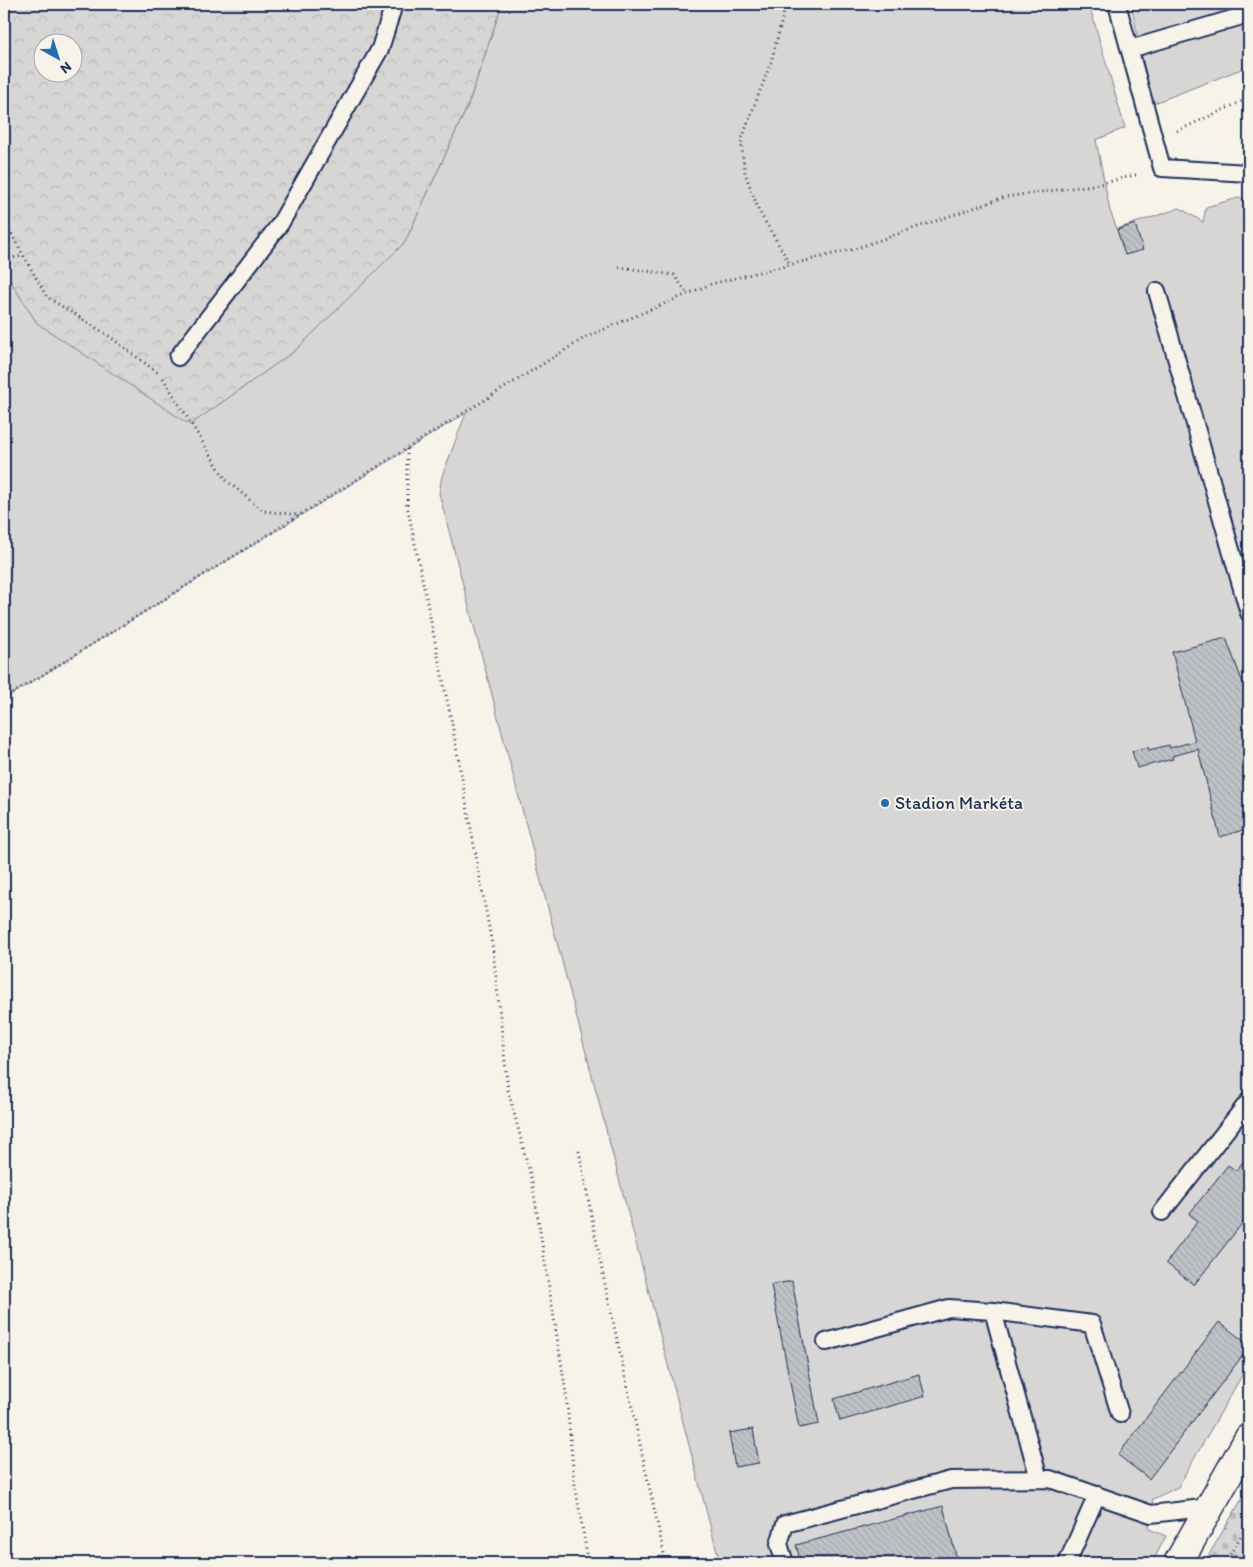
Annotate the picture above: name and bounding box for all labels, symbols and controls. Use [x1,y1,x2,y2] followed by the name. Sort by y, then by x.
[32,32,82,82] north arrow
[57,58,75,77] text: N
[895,792,1023,814] place label: Stadion Markéta
[879,797,891,809] marker: Stadion Markéta

